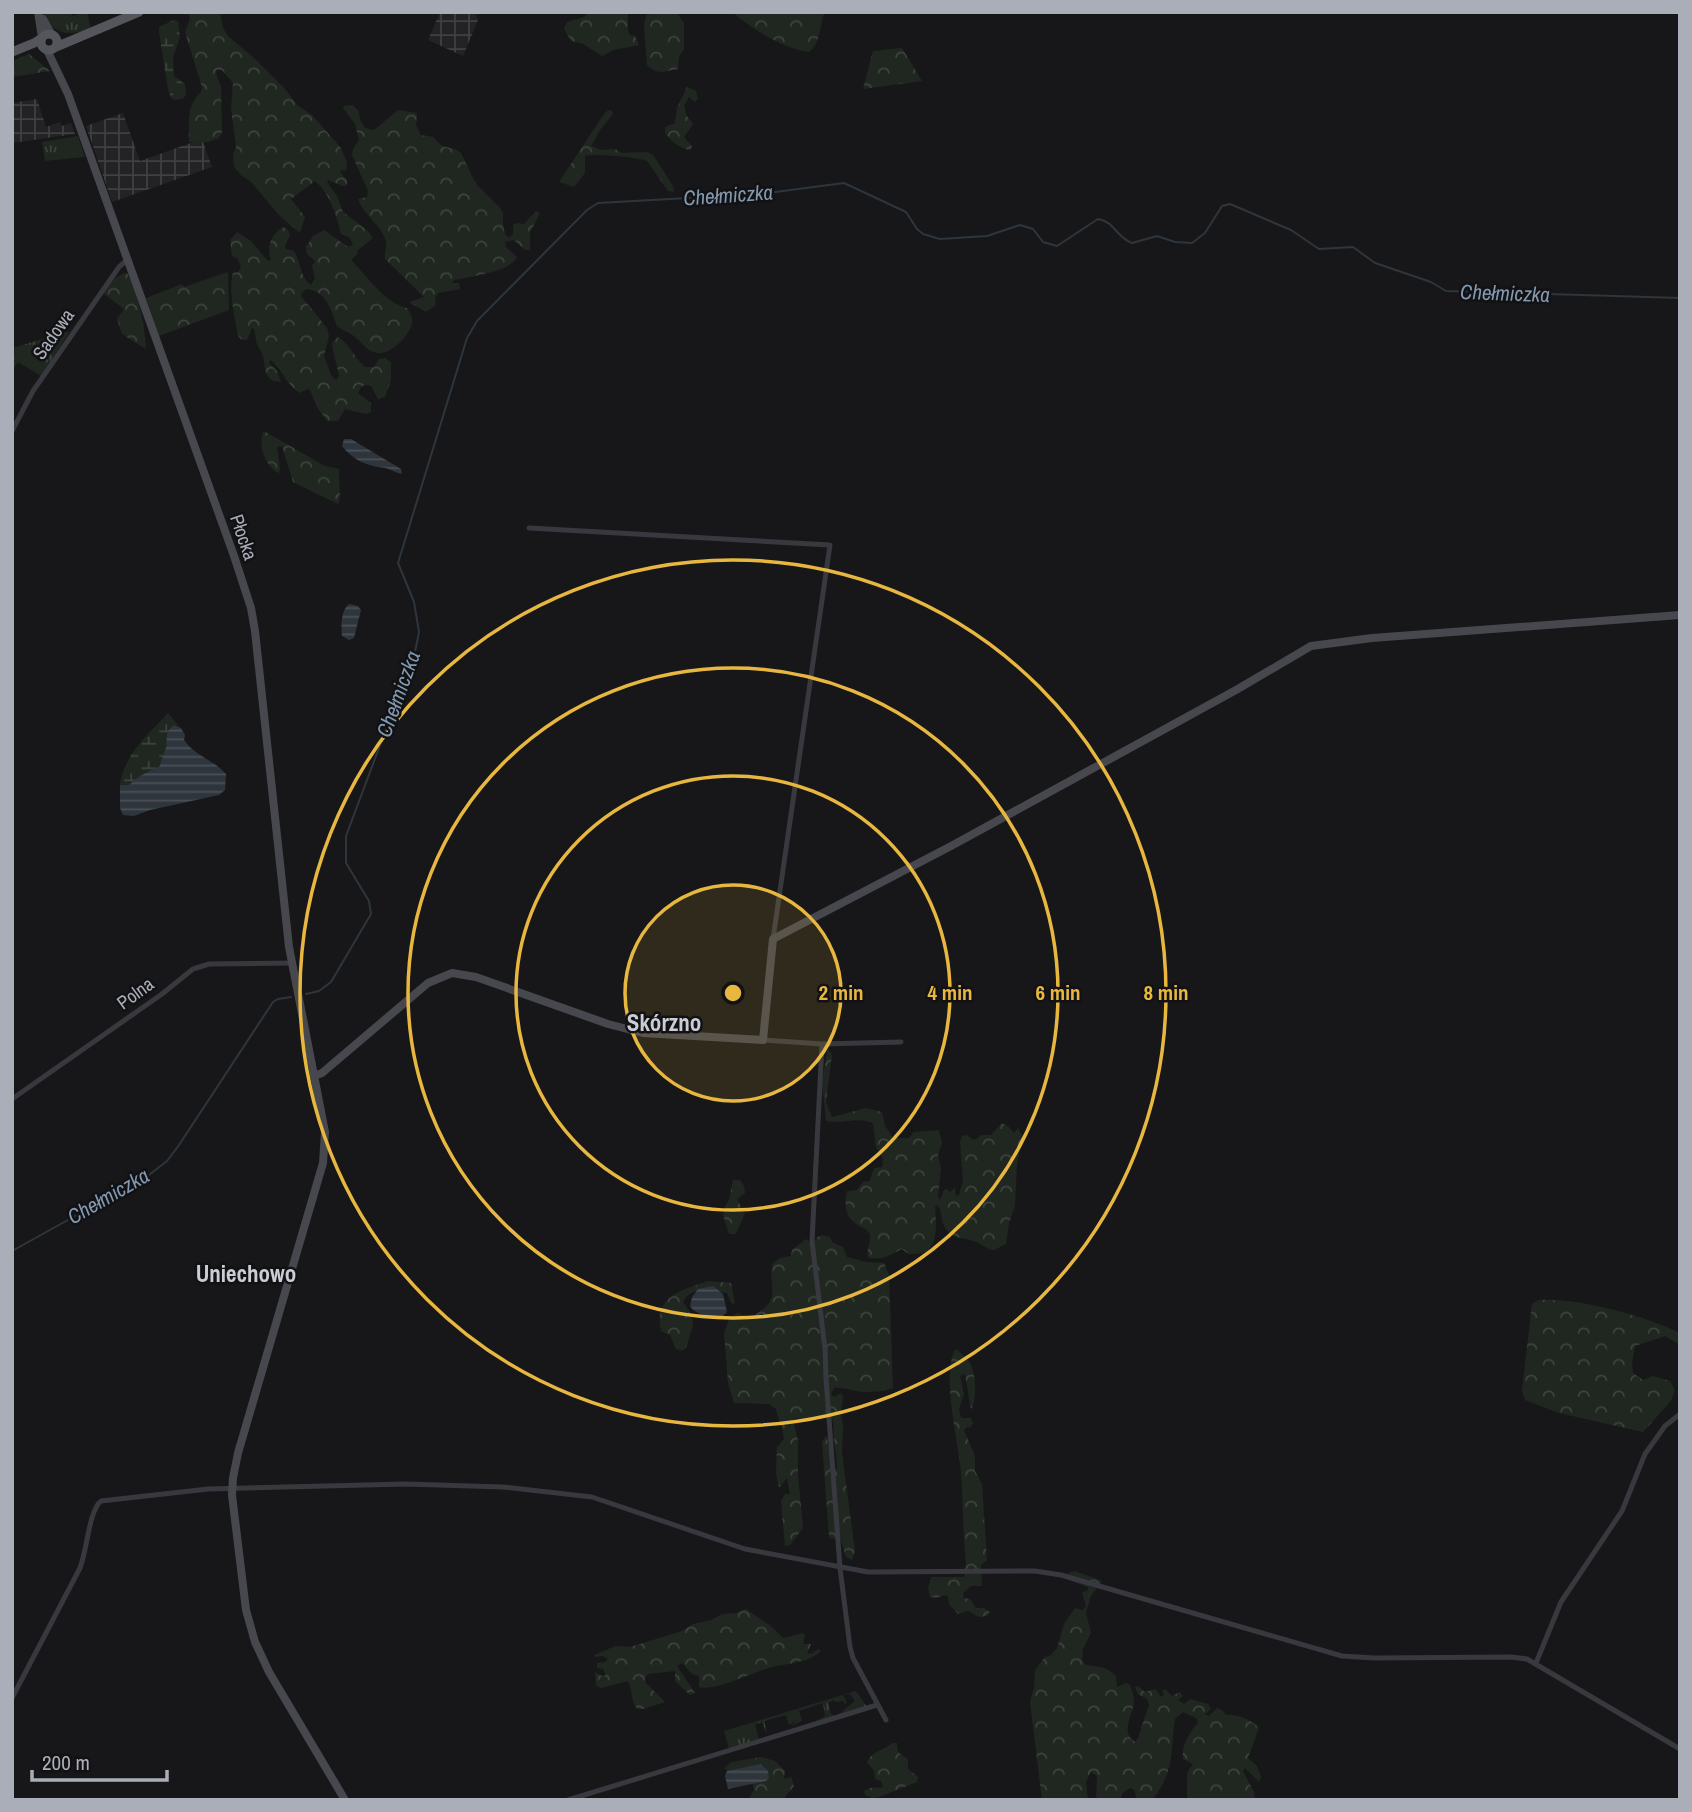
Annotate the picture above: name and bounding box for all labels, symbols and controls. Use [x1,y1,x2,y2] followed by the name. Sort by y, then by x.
[682,177,774,213] water label: Chełmiczka
[1460,277,1550,309] water label: Chełmiczka
[26,303,80,365] street label: Sadowa
[224,511,264,564] street label: Płocka
[369,647,427,741] water label: Chełmiczka
[111,971,159,1015] street label: Polna
[819,978,863,1007] text: 2 min
[928,978,972,1007] text: 4 min
[1036,978,1080,1007] text: 6 min
[1144,978,1188,1007] text: 8 min
[721,981,745,1005] centre of rings
[627,1007,701,1038] district label: Skórzno
[62,1161,154,1231] water label: Chełmiczka
[196,1258,296,1289] district label: Uniechowo
[32,1738,166,1782] scale bar
[42,1748,90,1777] text: 200 m

